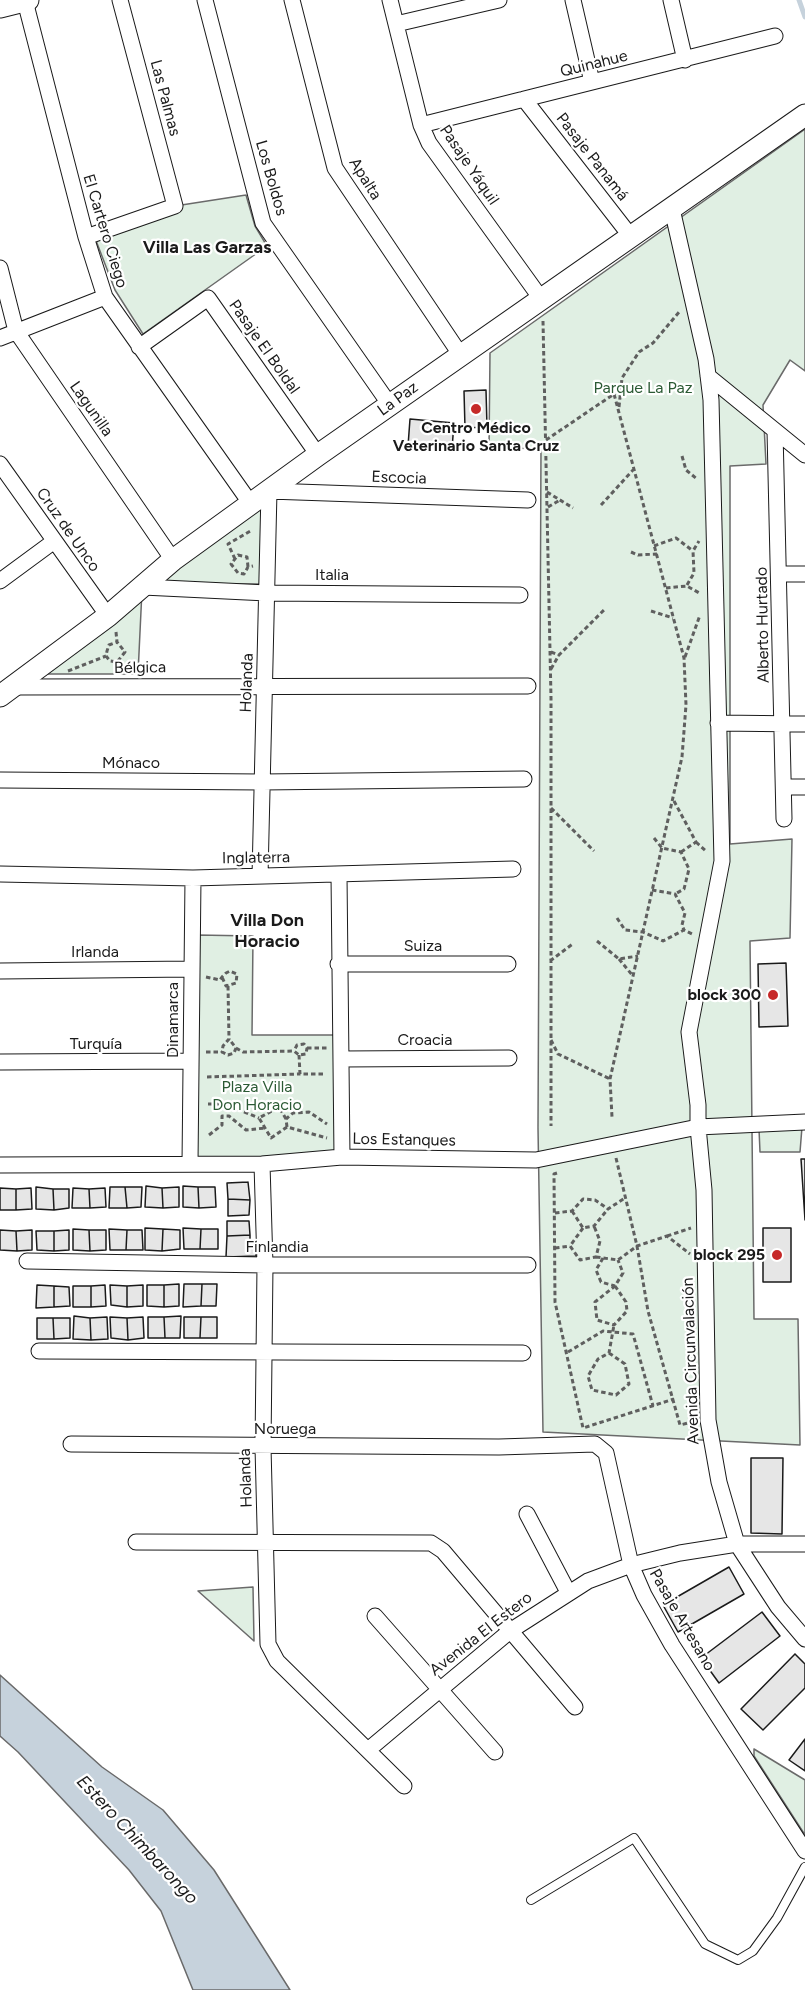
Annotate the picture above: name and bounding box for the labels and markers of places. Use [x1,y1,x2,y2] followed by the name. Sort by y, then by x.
[469,402,483,416] marker: Centro Médico Veterinario Santa Cruz
[393,418,559,456] place label: Centro Médico Veterinario Santa Cruz
[687,985,761,1005] place label: block 300
[766,988,780,1002] marker: block 300
[693,1245,765,1265] place label: block 295
[770,1248,784,1262] marker: block 295

